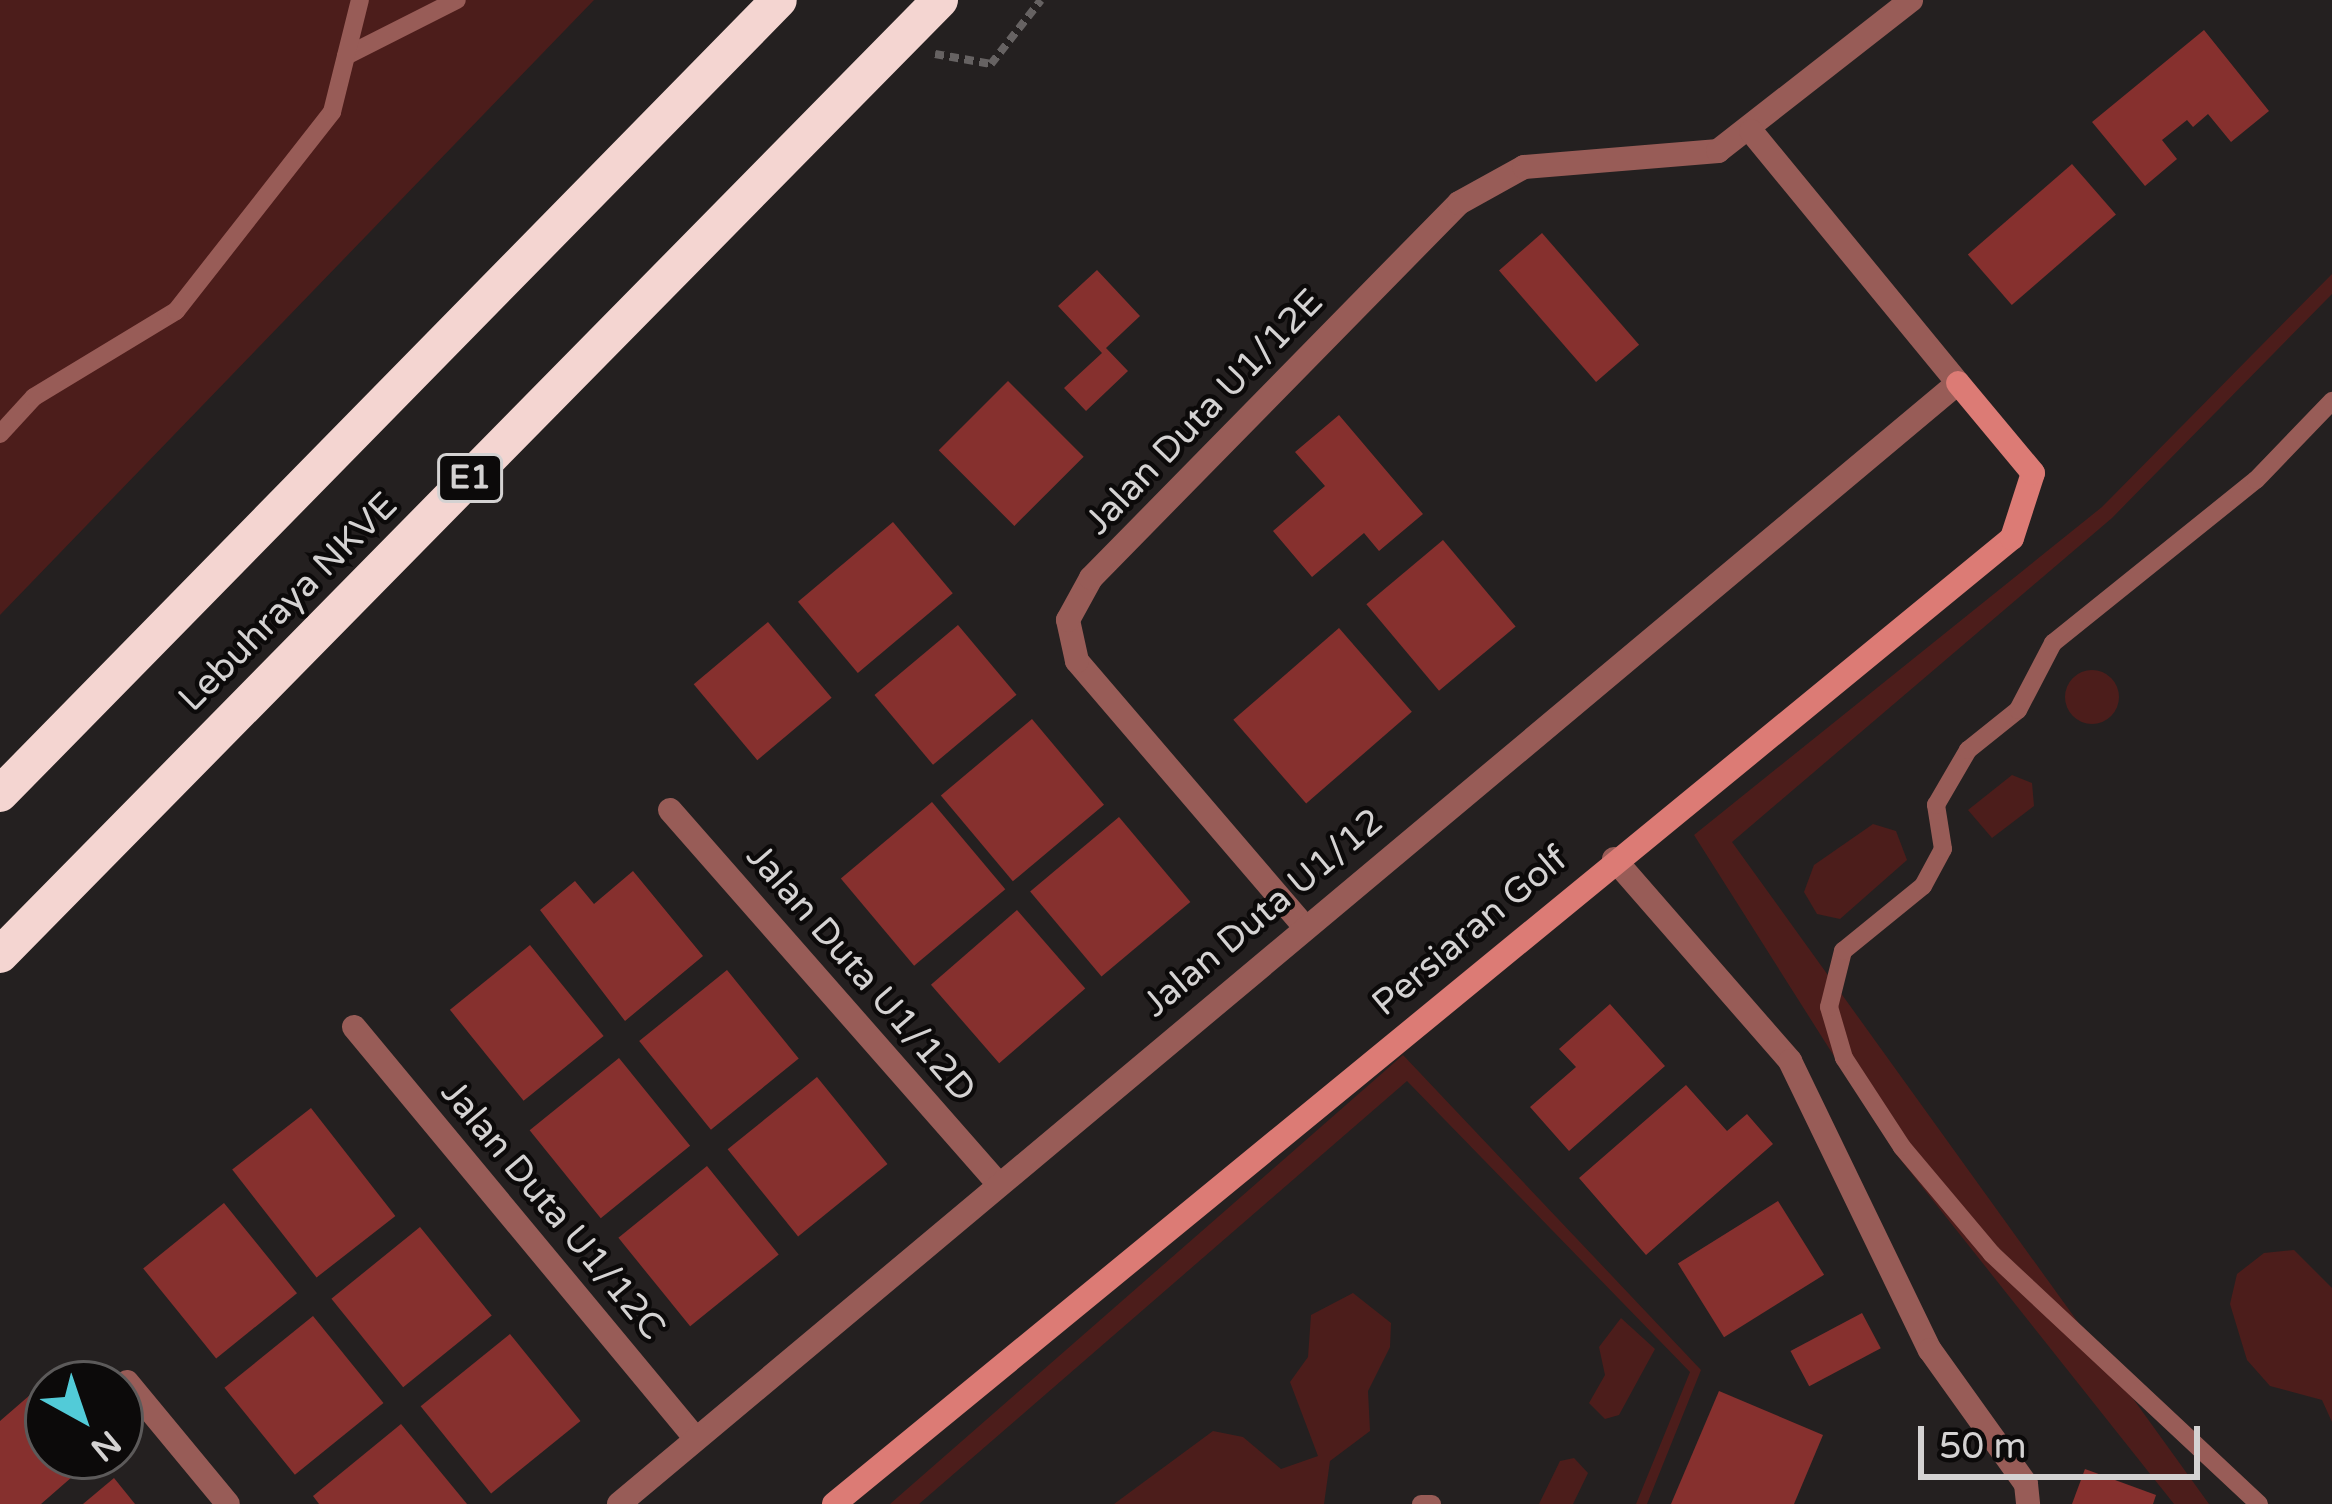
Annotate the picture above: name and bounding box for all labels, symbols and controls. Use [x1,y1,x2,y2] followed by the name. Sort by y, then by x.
[1076,281,1332,543] street label: Jalan Duta U1/12E
[437,451,503,505] road number: E1
[170,484,406,720] street label: Lebuhraya NKVE
[1134,800,1392,1026] street label: Jalan Duta U1/12
[737,835,985,1111] street label: Jalan Duta U1/12D
[1364,837,1576,1025] street label: Persiaran Golf
[432,1071,674,1349] street label: Jalan Duta U1/12C
[24,1360,144,1480] north arrow
[1924,1402,2206,1476] scale bar
[83,1422,128,1469] text: N
[1939,1425,2027,1468] text: 50 m

